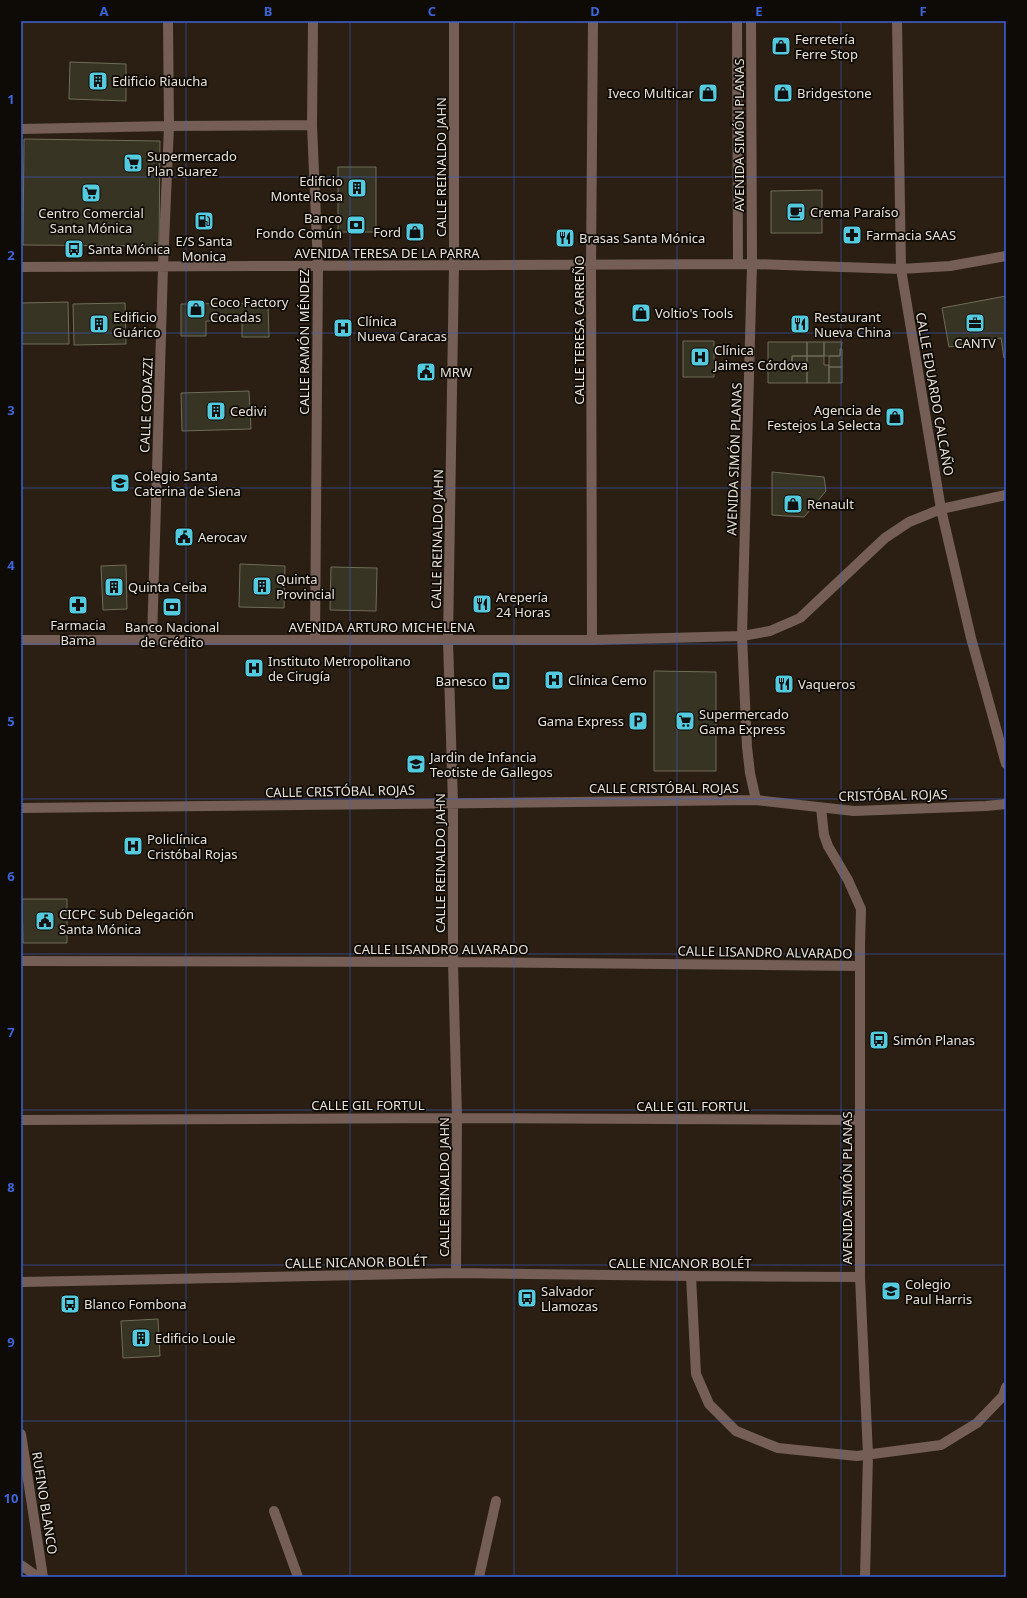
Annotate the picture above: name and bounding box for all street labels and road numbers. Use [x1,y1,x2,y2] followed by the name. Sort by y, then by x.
[730,58,748,212] street label: AVENIDA SIMÓN PLANAS
[432,97,450,237] street label: CALLE REINALDO JAHN
[294,244,480,262] street label: AVENIDA TERESA DE LA PARRA
[570,255,588,405] street label: CALLE TERESA CARREÑO
[295,269,313,415] street label: CALLE RAMÓN MÉNDEZ
[912,311,958,477] street label: CALLE EDUARDO CALCAÑO
[135,357,157,453] street label: CALLE CODAZZI
[722,382,746,536] street label: AVENIDA SIMÓN PLANAS
[427,469,447,609] street label: CALLE REINALDO JAHN
[289,618,476,636] street label: AVENIDA ARTURO MICHELENA
[589,779,739,797] street label: CALLE CRISTÓBAL ROJAS
[265,781,415,801] street label: CALLE CRISTÓBAL ROJAS
[838,785,948,805] street label: CRISTÓBAL ROJAS
[431,793,449,933] street label: CALLE REINALDO JAHN
[354,940,528,958] street label: CALLE LISANDRO ALVARADO
[677,941,853,963] street label: CALLE LISANDRO ALVARADO
[311,1096,425,1114] street label: CALLE GIL FORTUL
[636,1097,750,1115] street label: CALLE GIL FORTUL
[838,1111,856,1265] street label: AVENIDA SIMÓN PLANAS
[435,1117,453,1257] street label: CALLE REINALDO JAHN
[284,1252,428,1272] street label: CALLE NICANOR BOLÉT
[609,1254,752,1272] street label: CALLE NICANOR BOLÉT
[28,1450,62,1556] street label: RUFINO BLANCO

